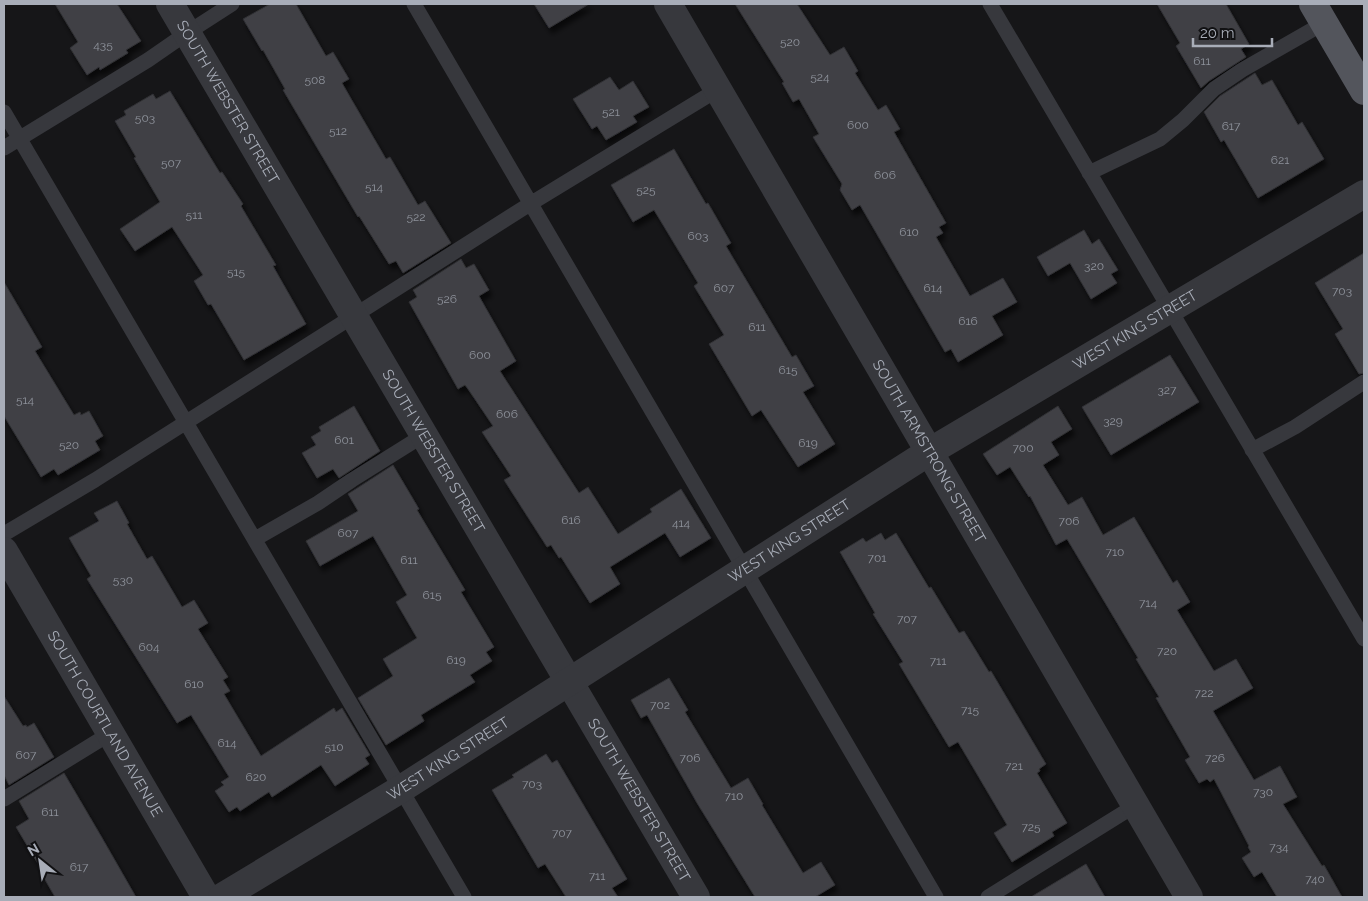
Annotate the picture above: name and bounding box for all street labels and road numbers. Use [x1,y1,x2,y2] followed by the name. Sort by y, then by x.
[173,17,283,187] street label: SOUTH WEBSTER STREET
[1070,286,1200,374] street label: WEST KING STREET
[869,356,990,546] street label: SOUTH ARMSTRONG STREET
[378,366,489,536] street label: SOUTH WEBSTER STREET
[725,495,854,587] street label: WEST KING STREET
[43,627,166,820] street label: SOUTH COURTLAND AVENUE
[384,713,513,804] street label: WEST KING STREET
[584,715,694,885] street label: SOUTH WEBSTER STREET

